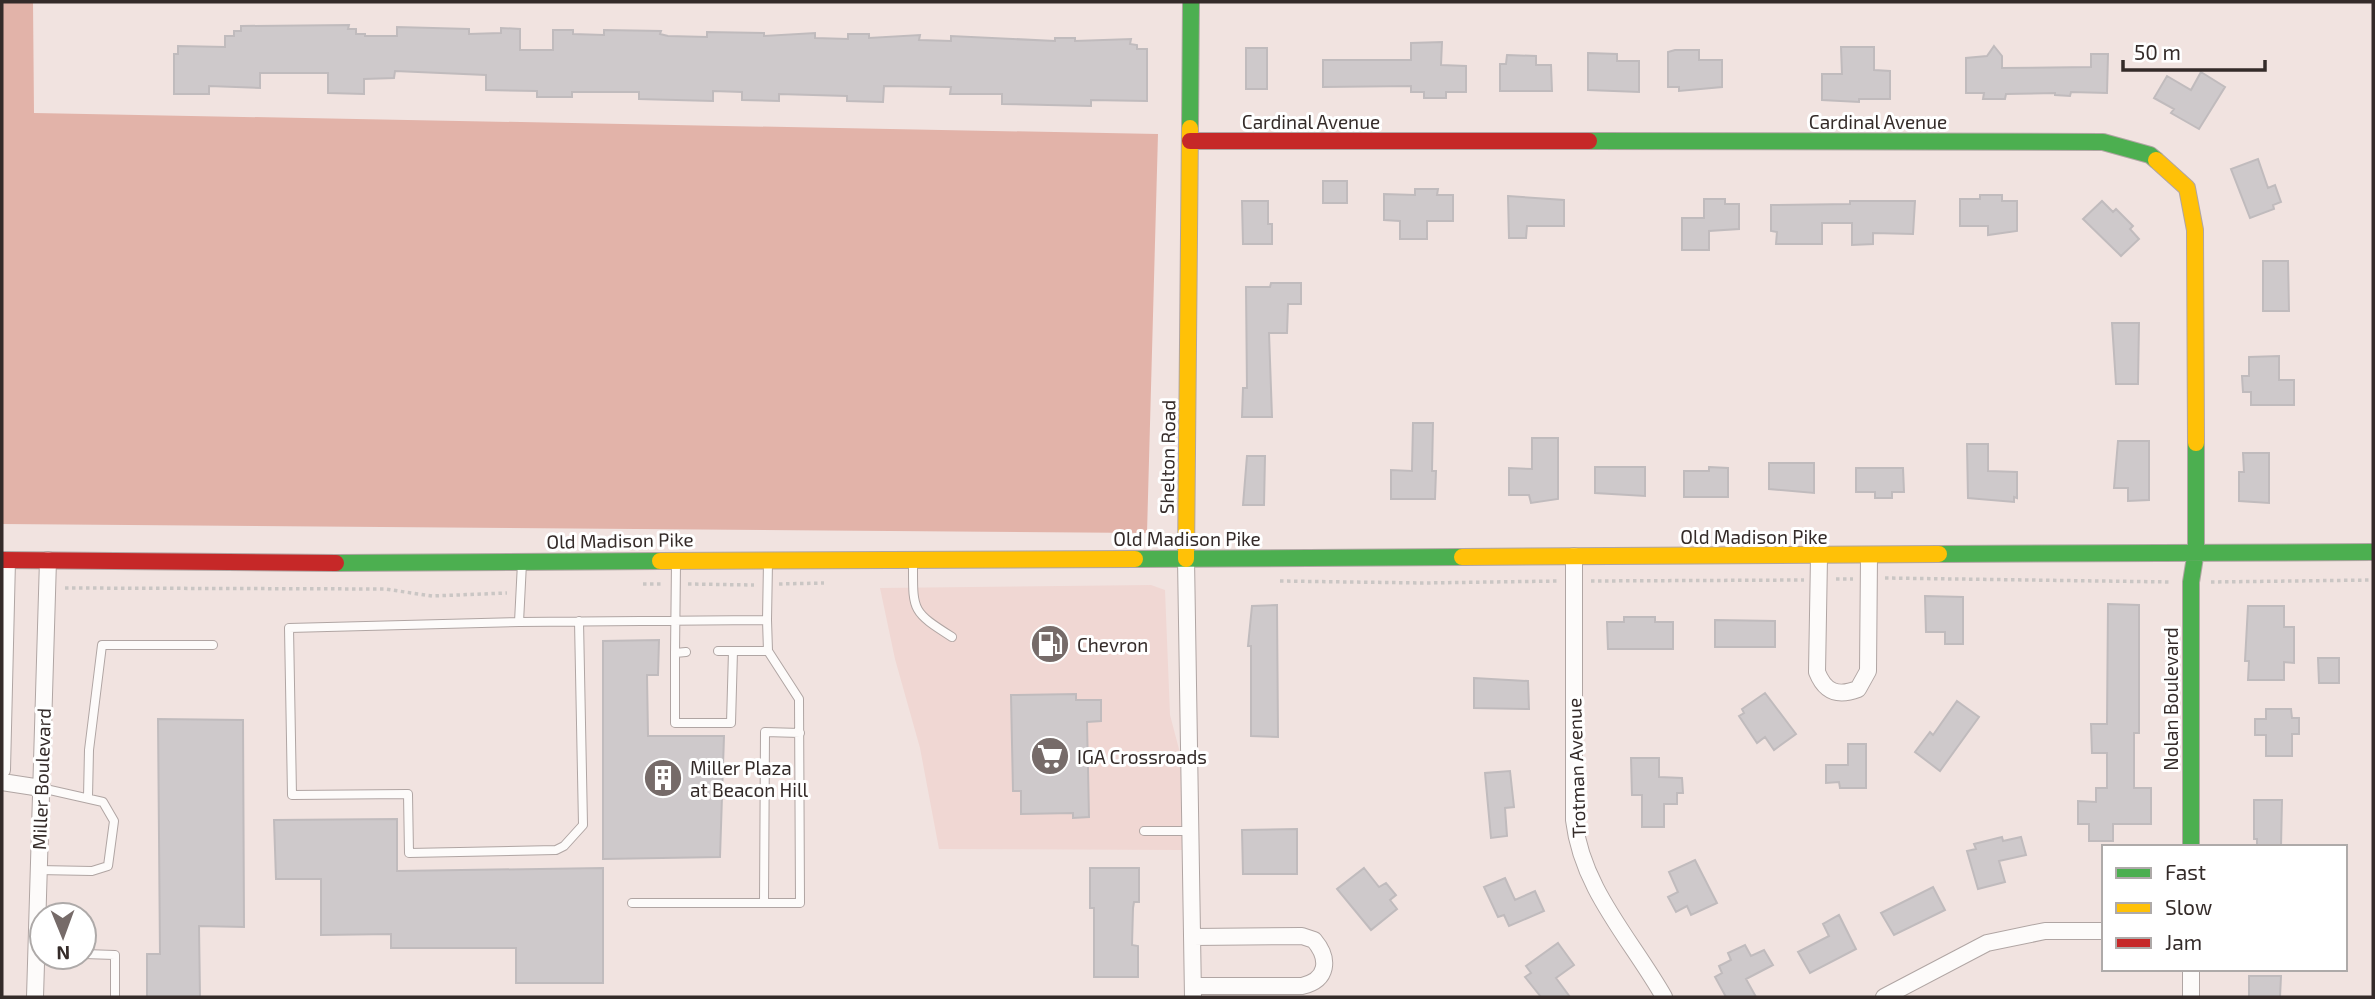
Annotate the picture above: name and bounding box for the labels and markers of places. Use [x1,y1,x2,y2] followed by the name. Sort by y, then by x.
[1029,623,1071,665] fuel station icon: Chevron
[1077,633,1148,656] place label: Chevron
[1029,735,1071,777] supermarket icon: IGA Crossroads
[1077,745,1207,768] place label: IGA Crossroads
[690,756,809,801] place label: Miller Plaza at Beacon Hill
[642,757,684,799] building icon: Miller Plaza at Beacon Hill

